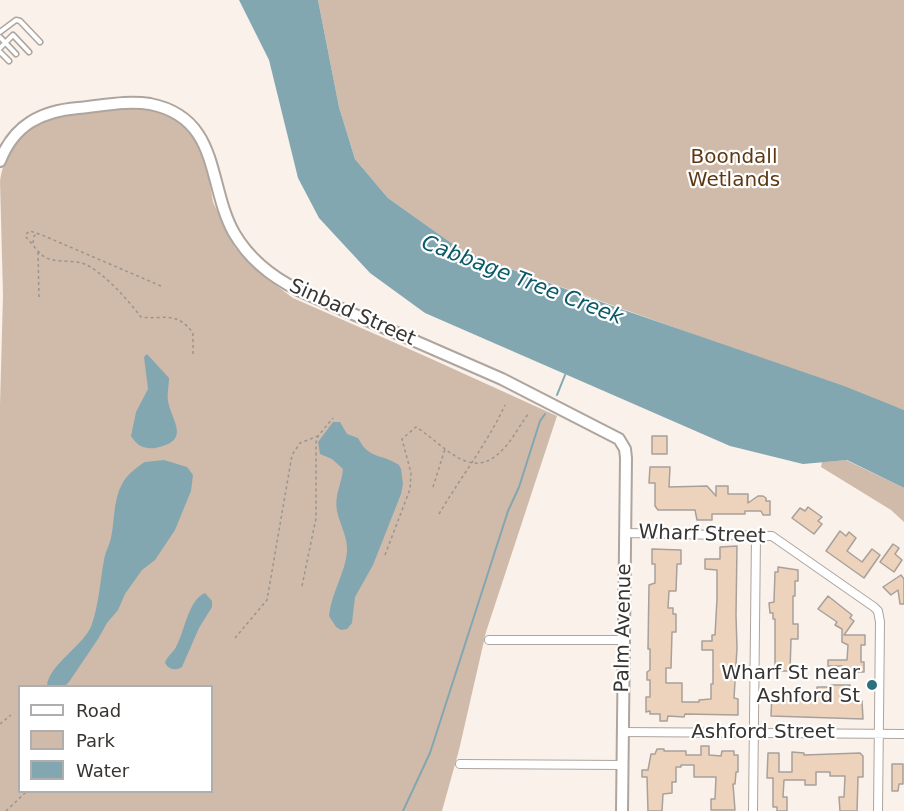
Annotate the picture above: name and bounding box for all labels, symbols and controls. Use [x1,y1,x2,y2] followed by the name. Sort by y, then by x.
[688,146,780,193] park label: Boondall Wetlands
[418,231,626,331] water label: Cabbage Tree Creek
[285,274,419,352] street label: Sinbad Street
[638,521,766,549] street label: Wharf Street
[611,563,637,693] street label: Palm Avenue
[721,662,860,709] place label: Wharf St near Ashford St
[865,678,879,692] marker: Wharf St near Ashford St
[18,685,213,793] legend
[76,700,121,721] text: Road
[691,721,835,745] street label: Ashford Street
[76,730,115,751] text: Park
[76,760,129,781] text: Water

